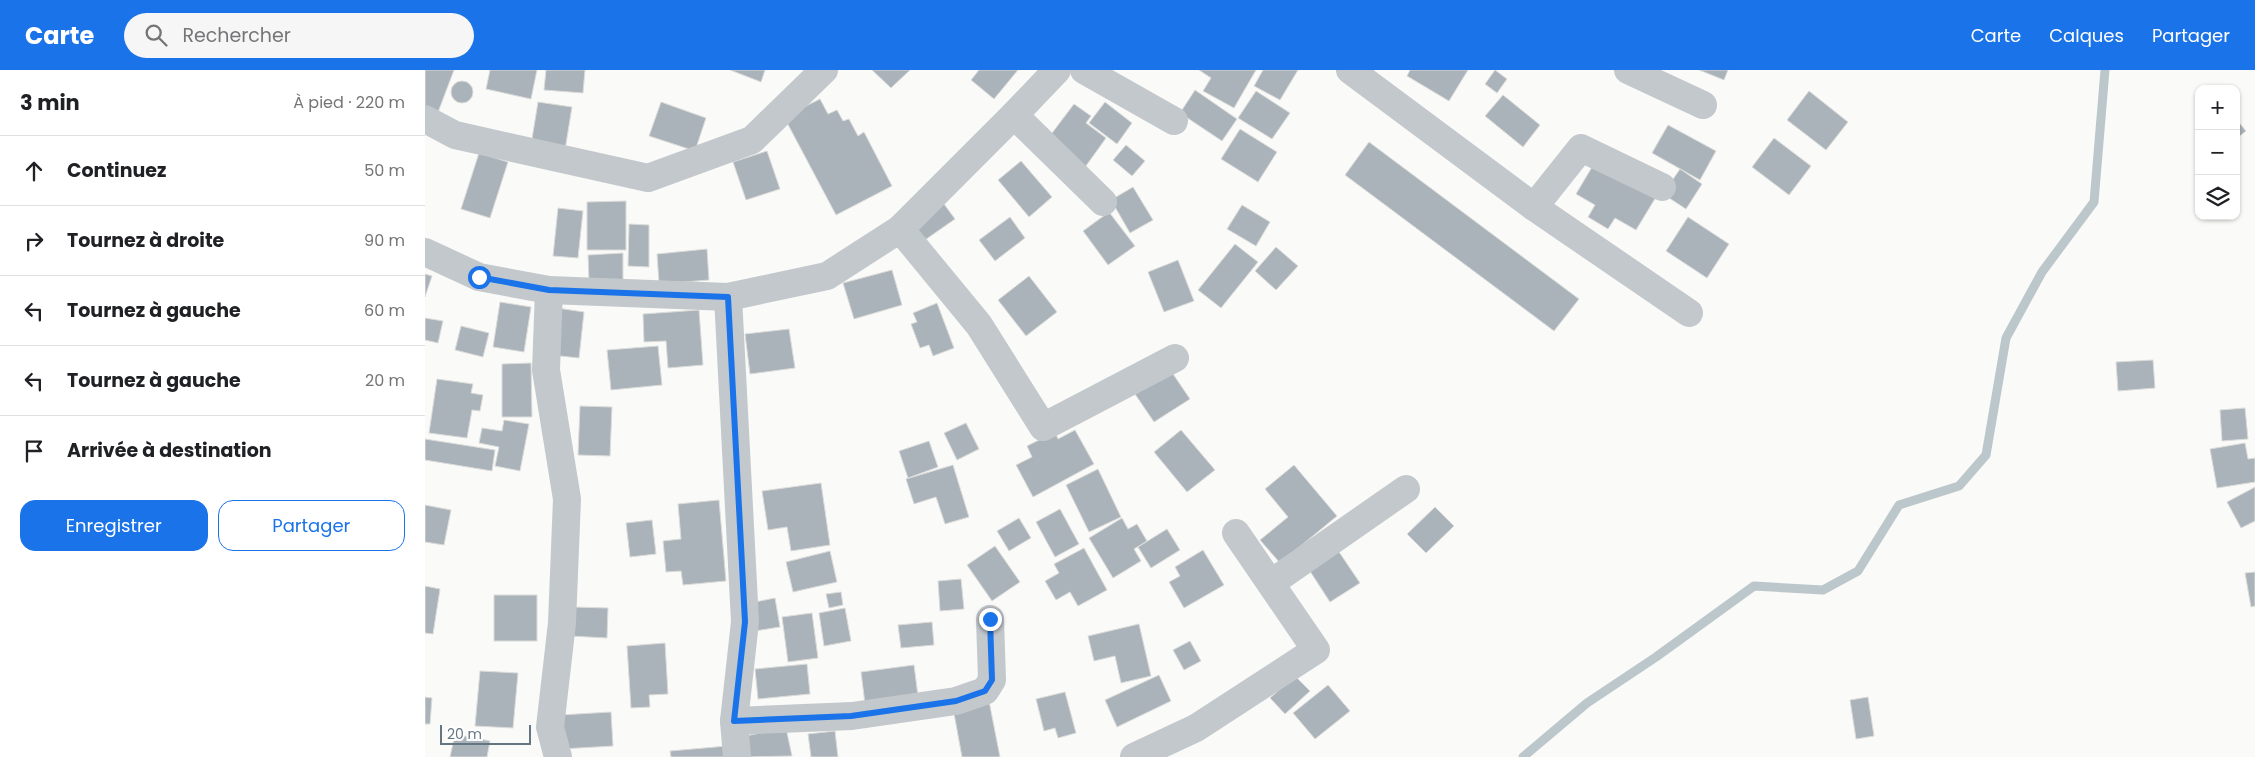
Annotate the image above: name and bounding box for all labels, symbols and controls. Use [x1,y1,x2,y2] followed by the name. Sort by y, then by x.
[124,13,474,58] search box
[25,19,94,52] text: Carte
[142,21,170,49] icon: search
[182,22,291,49] text: Rechercher
[1971,23,2021,48] text: Carte
[2049,23,2124,48] text: Calques
[2152,23,2230,48] text: Partager
[2195,85,2240,220] map controls
[2195,85,2240,130] button: +
[20,88,80,117] text: 3 min
[293,91,405,114] text: À pied · 220 m
[2195,130,2240,175] button: −
[20,157,48,185] icon: ahead
[67,157,166,184] text: Continuez
[364,159,405,182] text: 50 m
[2195,175,2240,220] button: layers
[20,227,48,255] icon: right
[67,227,224,254] text: Tournez à droite
[364,229,405,252] text: 90 m
[468,266,491,289] route start
[20,297,48,325] icon: left
[67,297,241,324] text: Tournez à gauche
[364,299,405,322] text: 60 m
[20,367,48,395] icon: left
[67,367,241,394] text: Tournez à gauche
[365,369,405,392] text: 20 m
[20,437,48,465] icon: arrive
[67,437,272,464] text: Arrivée à destination
[20,500,208,551] button: Enregistrer
[218,500,405,551] button: Partager
[979,608,1002,631] route end
[440,722,531,745] scale bar
[447,724,482,744] text: 20 m

